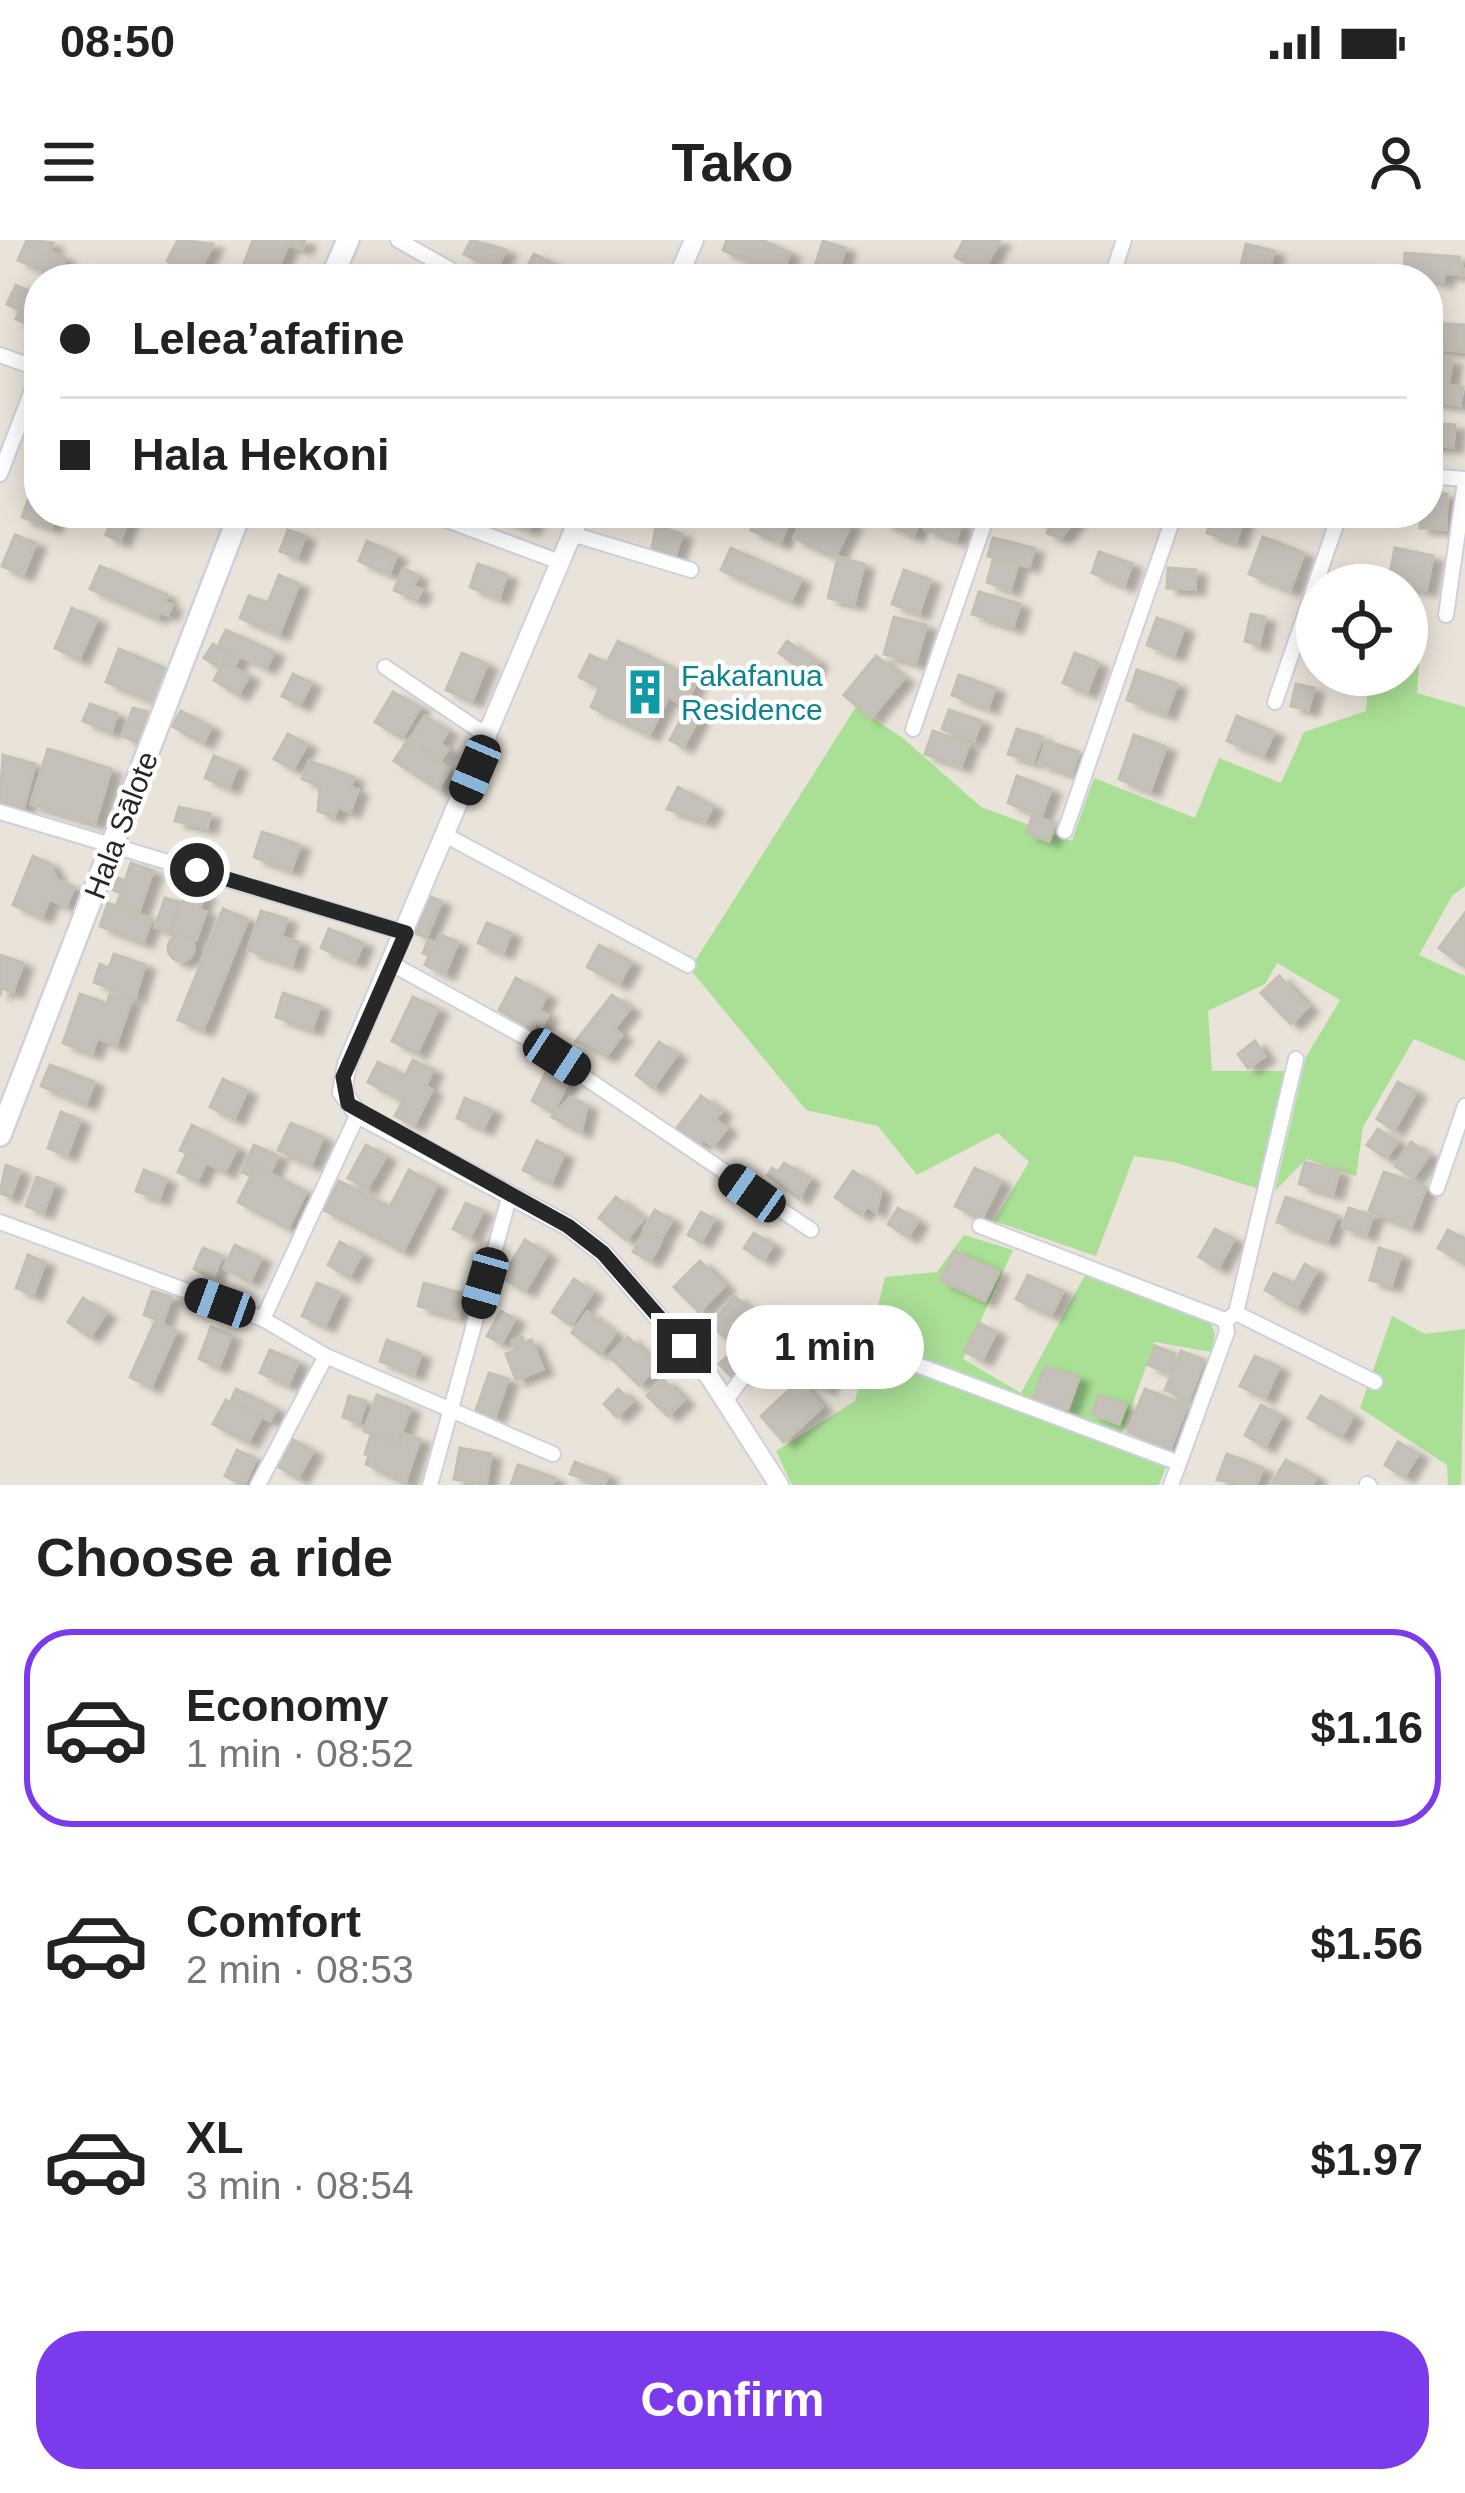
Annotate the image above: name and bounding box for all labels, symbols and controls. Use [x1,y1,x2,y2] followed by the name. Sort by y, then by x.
[60,16,175,67] text: 08:50
[36,129,102,195] icon: menu
[1363,129,1429,195] icon: person
[671,132,794,192] text: Tako
[132,313,405,364] text: Lelea’afafine
[132,429,390,480] text: Hala Hekoni
[1296,564,1428,696] map controls
[1296,564,1428,696] button: locate
[681,659,823,726] place label: Fakafanua Residence
[620,667,670,717] building icon: Fakafanua Residence
[444,730,506,810] car
[78,747,164,903] street label: Hala Sālote
[170,843,224,897] route start
[517,1022,597,1092] car
[712,1158,792,1228] car
[458,1243,512,1323] car
[180,1274,260,1332] car
[726,1304,924,1388] callout: 1 min
[657,1319,711,1373] route end
[774,1325,876,1368] text: 1 min
[36,1527,393,1587] text: Choose a ride
[42,1674,150,1782] icon: car
[186,1680,389,1731] text: Economy
[1310,1702,1423,1753] text: $1.16
[186,1732,414,1775] text: 1 min · 08:52
[42,1890,150,1998] icon: car
[186,1896,361,1947] text: Comfort
[1310,1918,1423,1969] text: $1.56
[186,1948,414,1991] text: 2 min · 08:53
[42,2106,150,2214] icon: car
[186,2112,244,2163] text: XL
[1310,2134,1423,2185] text: $1.97
[186,2164,414,2207] text: 3 min · 08:54
[36,2331,1429,2469] button: Confirm

